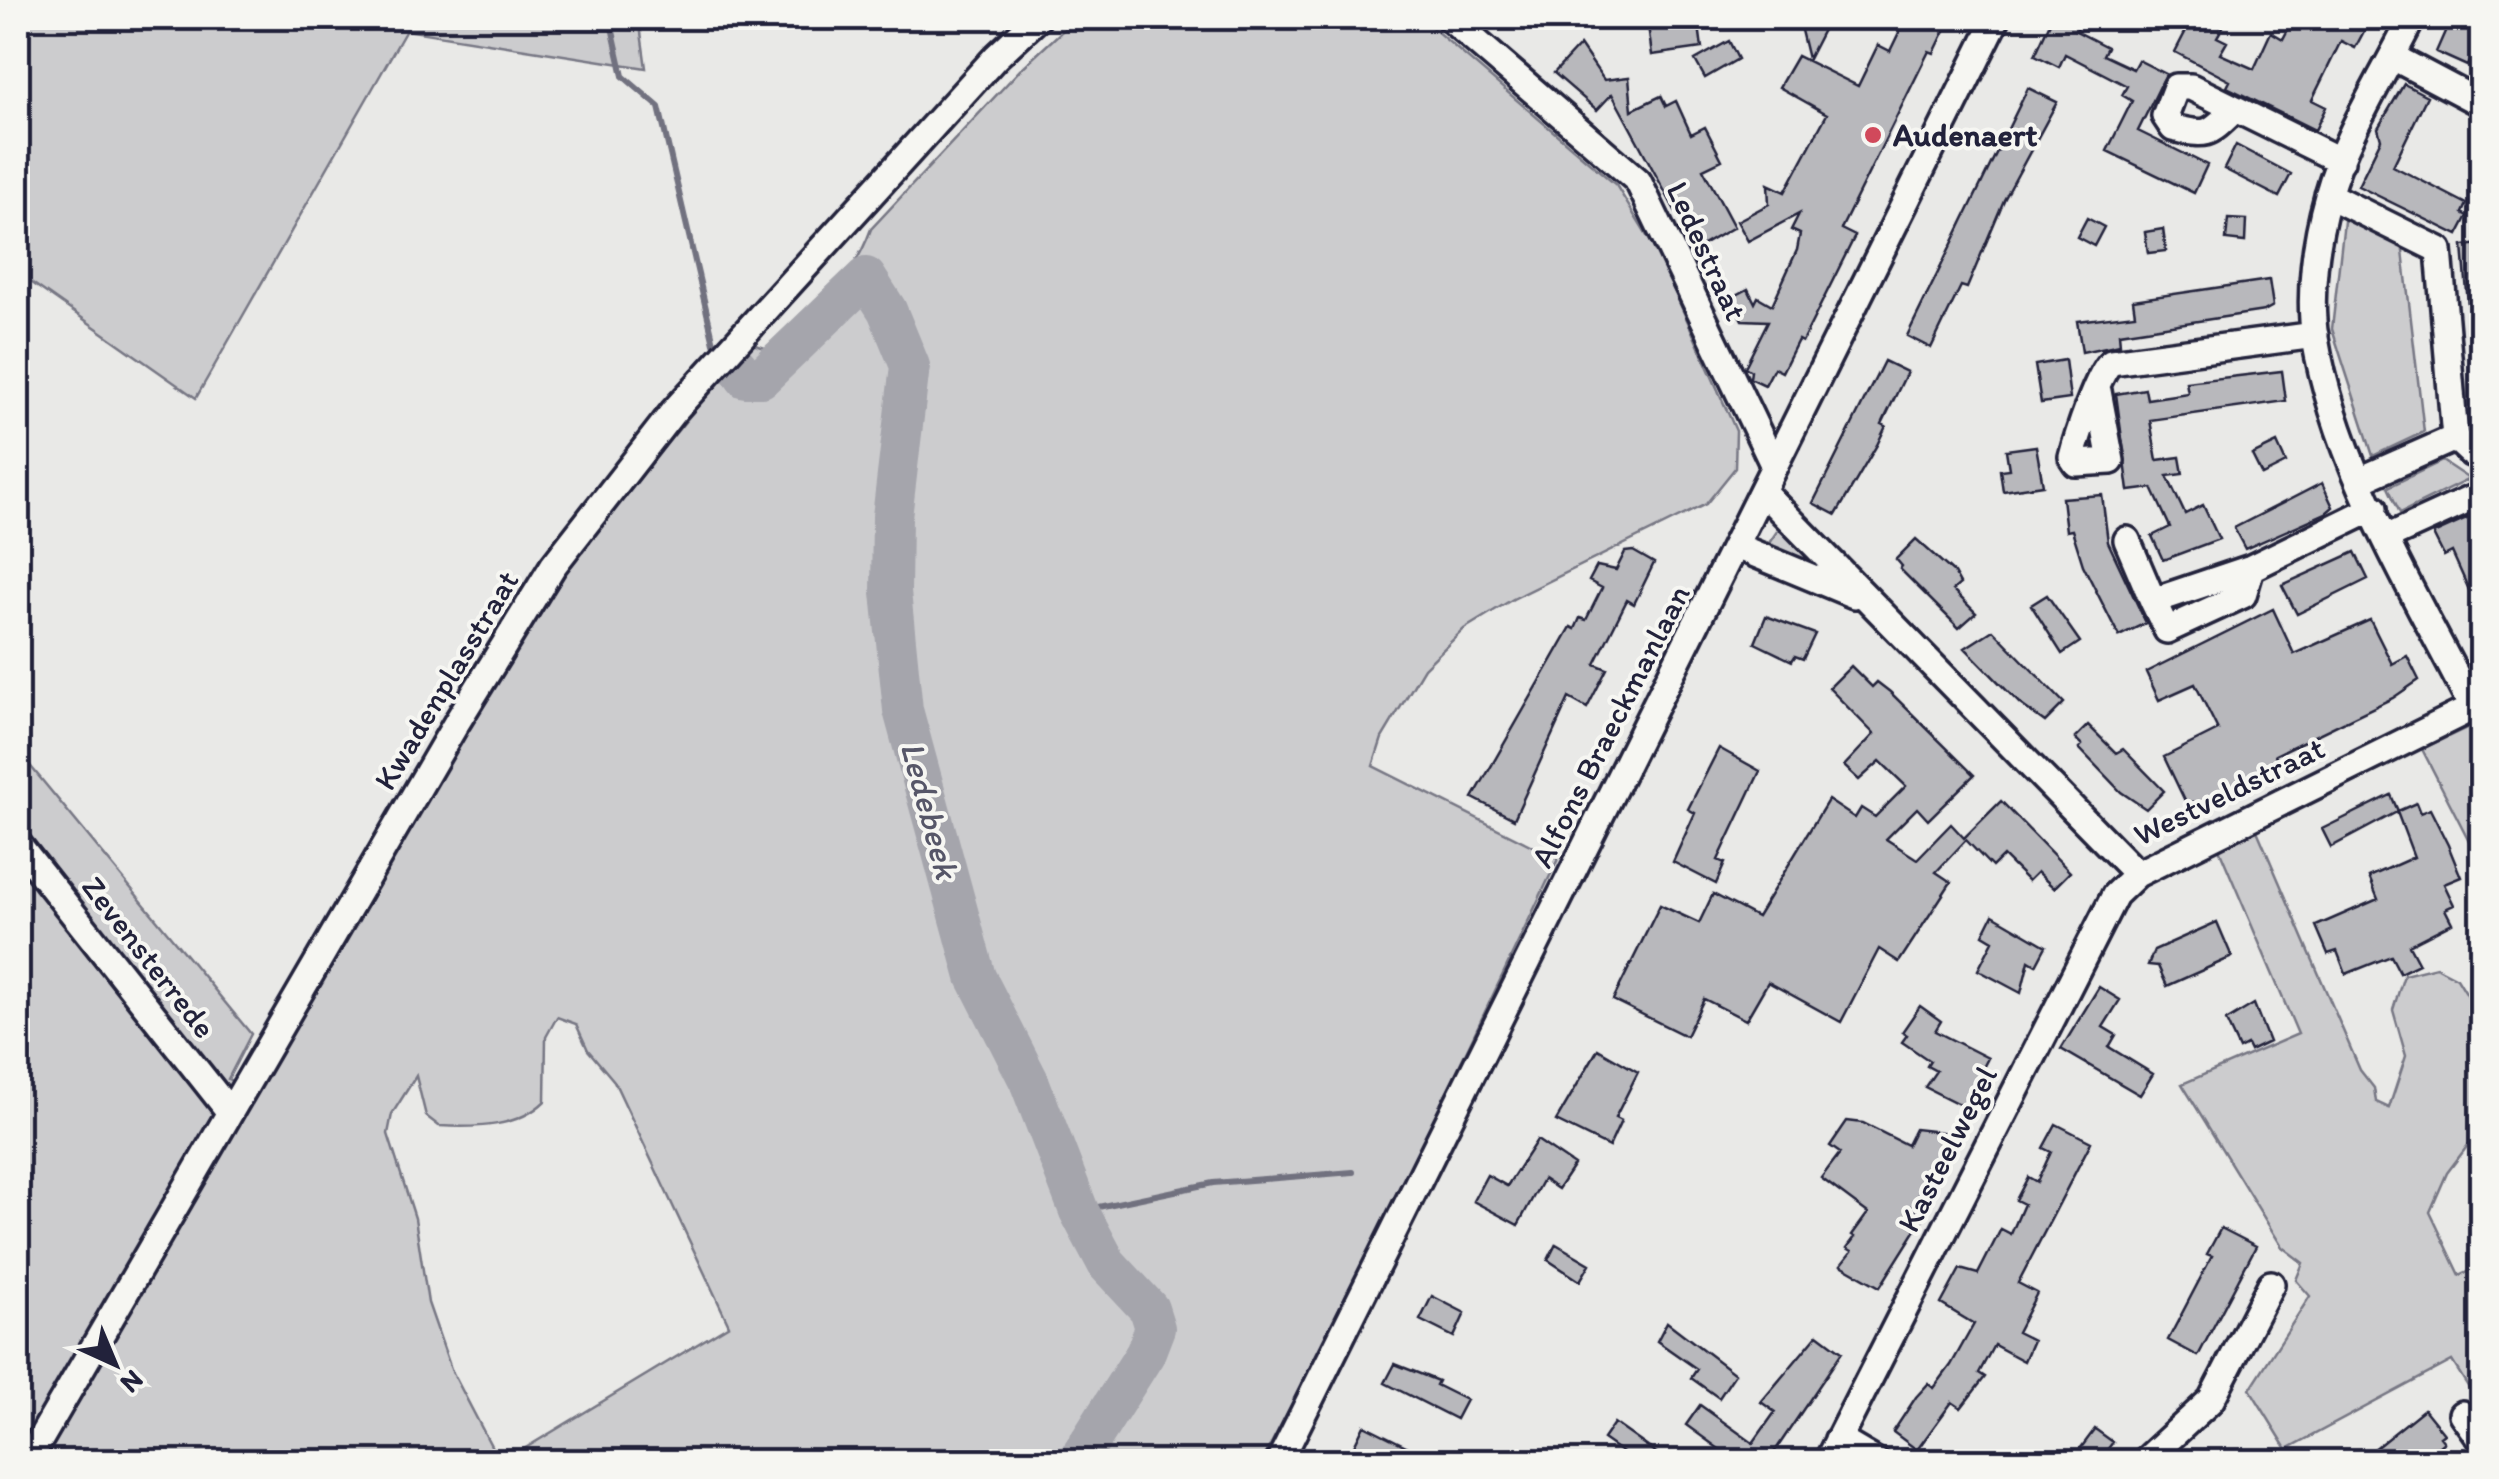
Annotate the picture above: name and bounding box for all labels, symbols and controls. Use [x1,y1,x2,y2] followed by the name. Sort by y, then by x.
[1892,116,2037,154] place label: Audenaert
[1862,124,1884,146] marker: Audenaert
[1658,176,1756,326] street label: Ledestraat
[366,563,526,797] street label: Kwadenplasstraat
[1522,578,1698,874] street label: Alfons Braeckmanlaan
[2127,728,2331,854] street label: Westveldstraat
[892,737,969,885] water label: Ledebeek
[74,868,224,1046] street label: Zevensterrede
[1889,1060,2005,1238] street label: Kasteelwegel
[65,1314,165,1414] north arrow
[114,1363,151,1401] text: N

